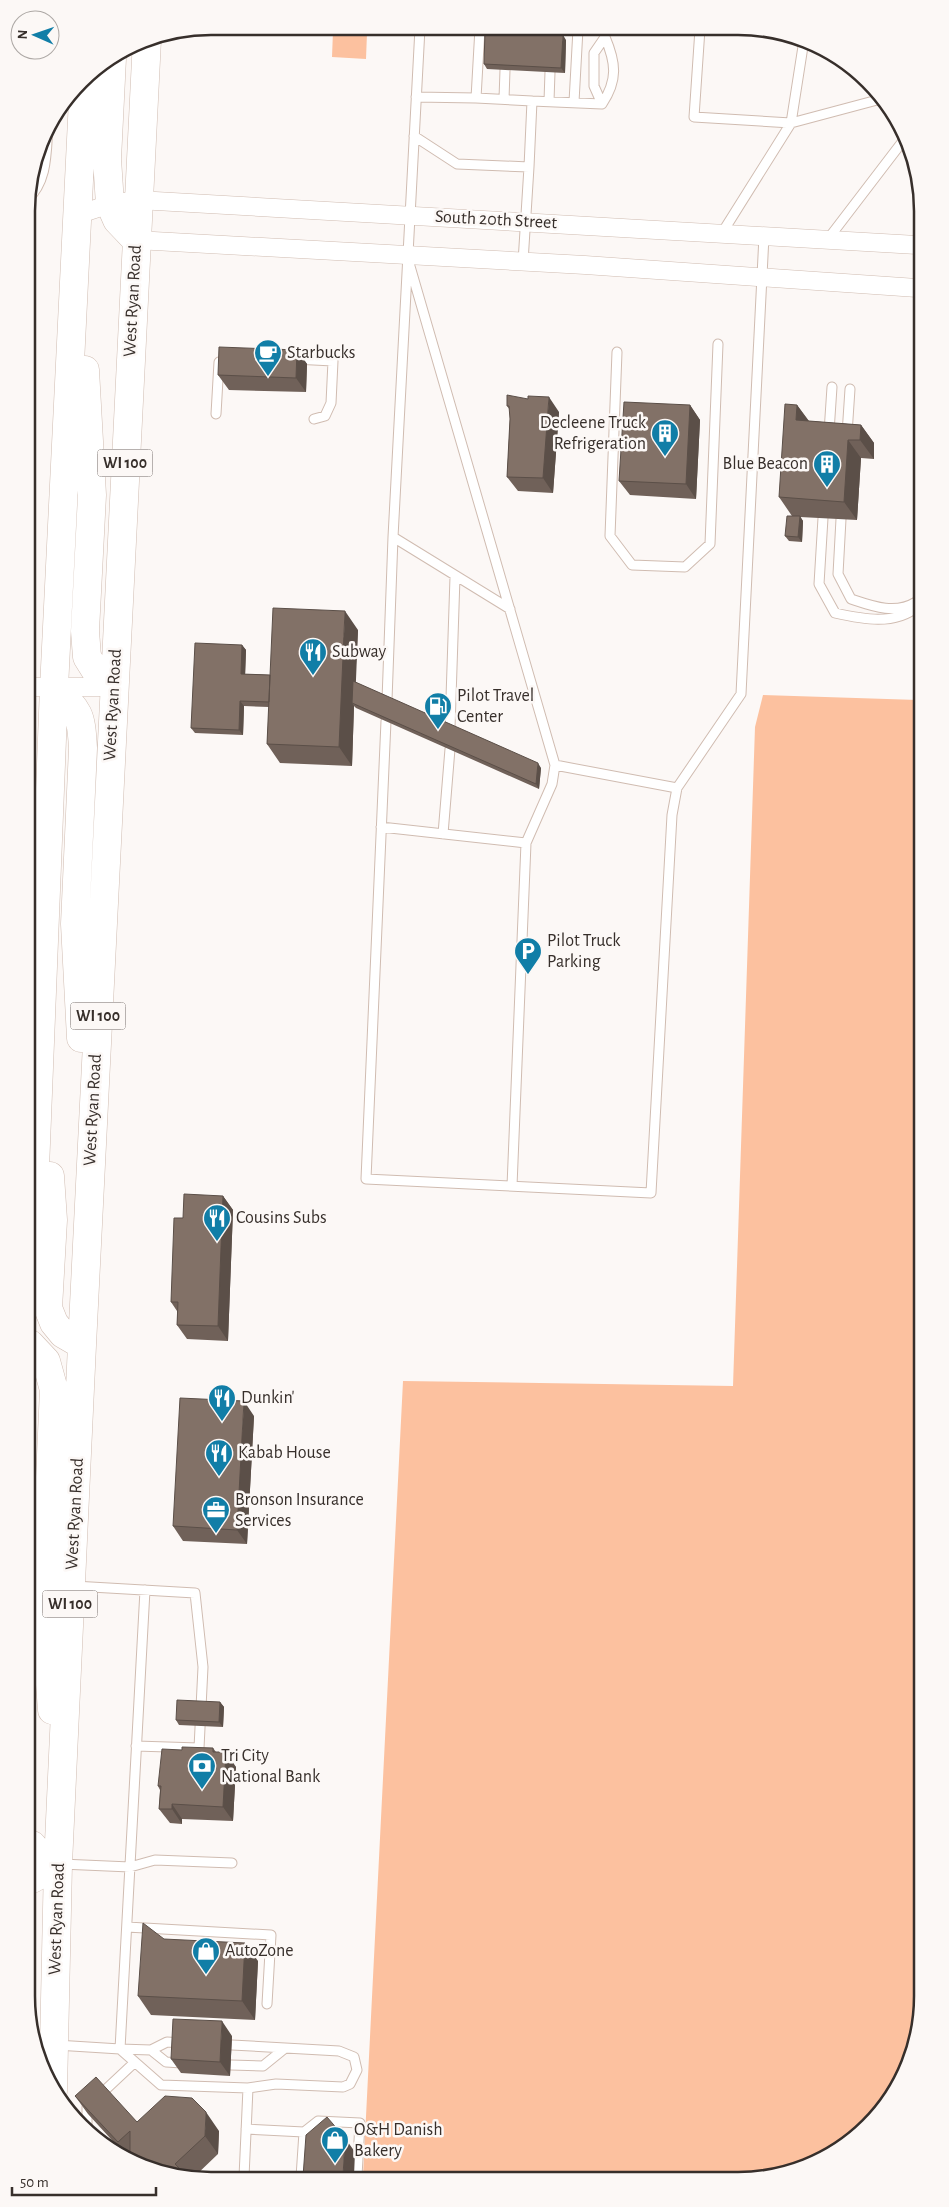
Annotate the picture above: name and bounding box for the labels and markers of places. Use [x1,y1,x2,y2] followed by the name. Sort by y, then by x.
[253,338,283,377] cafe icon: Starbucks
[287,344,355,362] place label: Starbucks
[540,414,647,453] place label: Decleene Truck Refrigeration
[650,418,680,457] building icon: Decleene Truck Refrigeration
[812,449,842,488] building icon: Blue Beacon
[723,455,808,473] place label: Blue Beacon
[298,637,328,676] restaurant icon: Subway
[332,643,387,661] place label: Subway
[457,687,534,726] place label: Pilot Travel Center
[423,691,453,730] fuel station icon: Pilot Travel Center
[547,932,621,971] place label: Pilot Truck Parking
[513,936,543,975] parking icon: Pilot Truck Parking
[202,1203,232,1242] restaurant icon: Cousins Subs
[236,1209,327,1227] place label: Cousins Subs
[207,1383,237,1422] restaurant icon: Dunkin'
[241,1389,295,1407] place label: Dunkin'
[204,1438,234,1477] restaurant icon: Kabab House
[238,1444,331,1462] place label: Kabab House
[235,1491,364,1530] place label: Bronson Insurance Services
[201,1495,231,1534] office icon: Bronson Insurance Services
[221,1747,321,1786] place label: Tri City National Bank
[187,1751,217,1790] bank icon: Tri City National Bank
[191,1936,221,1975] shop icon: AutoZone
[225,1942,294,1960] place label: AutoZone
[354,2121,443,2160] place label: O&H Danish Bakery
[320,2125,350,2164] shop icon: O&H Danish Bakery

